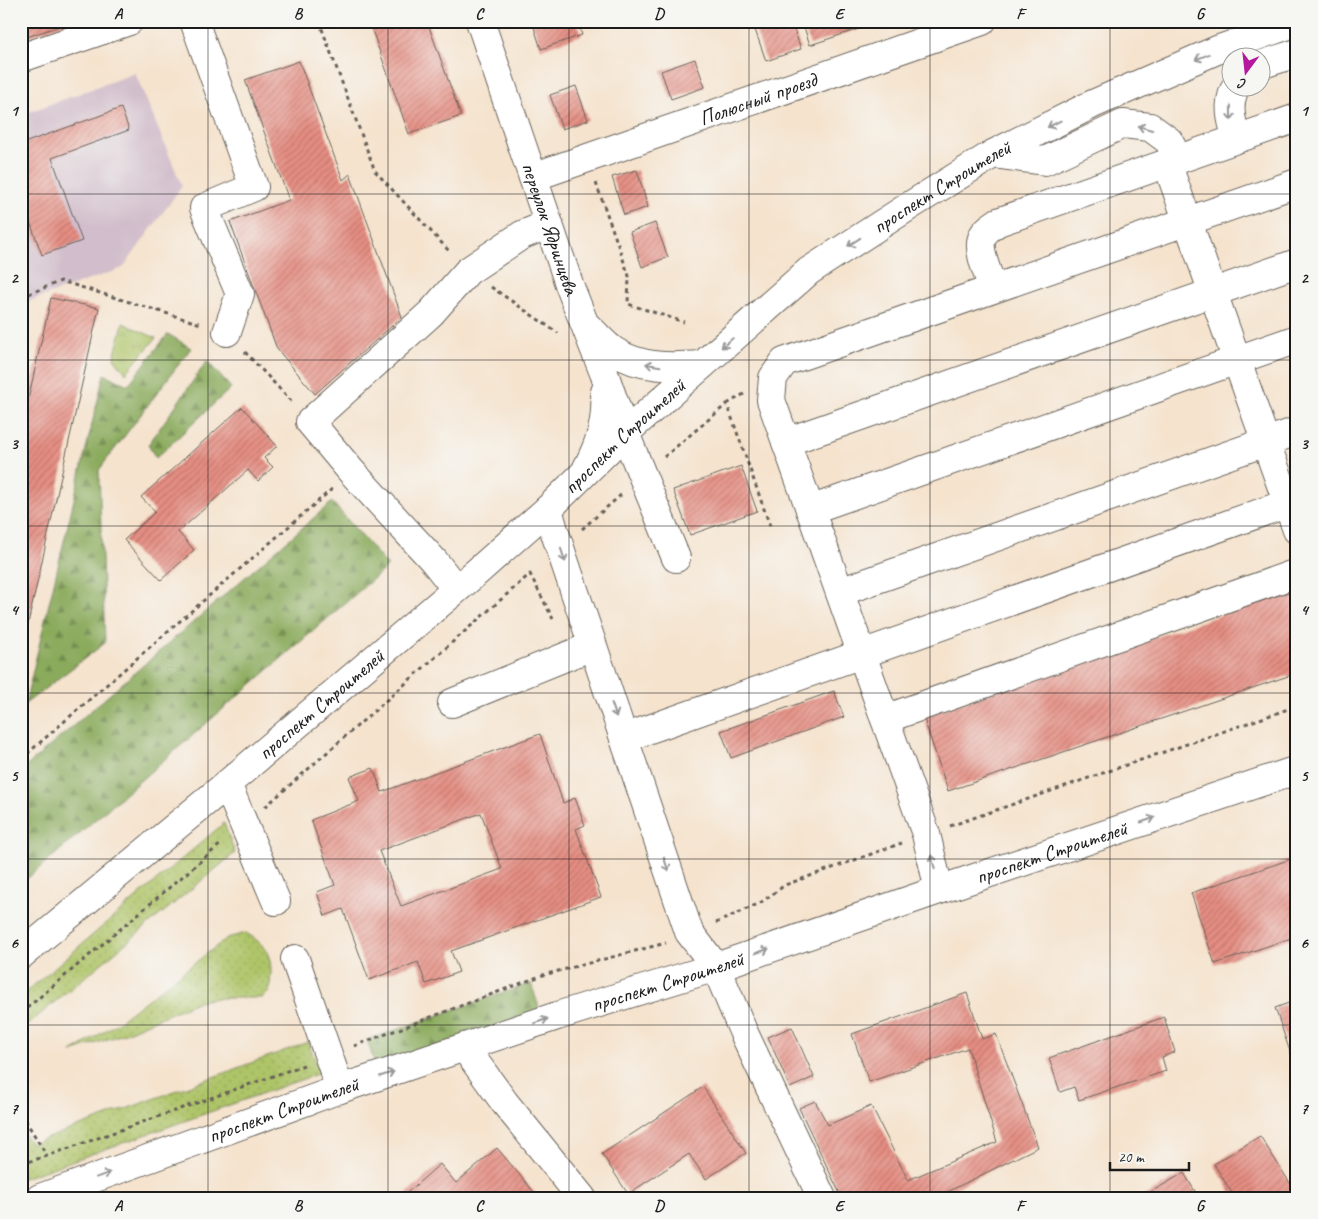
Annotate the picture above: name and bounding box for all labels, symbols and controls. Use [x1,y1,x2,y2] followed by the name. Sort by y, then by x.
[114,4,124,24] text: A
[294,4,304,24] text: B
[475,4,485,24] text: C
[654,4,665,24] text: D
[835,4,846,24] text: E
[1016,4,1027,24] text: F
[1196,4,1206,24] text: G
[1220,48,1270,98] north arrow
[1195,52,1210,62] one-way arrow
[696,66,822,131] street label: Полюсный проезд
[1235,74,1248,93] text: С
[10,101,19,121] text: 1
[1300,101,1309,121] text: 1
[1226,105,1236,121] one-way arrow
[1046,119,1061,129] one-way arrow
[1137,122,1153,132] one-way arrow
[868,134,1016,239] street label: проспект Строителей
[516,159,585,300] street label: переулок Ядринцева
[847,237,861,247] one-way arrow
[10,268,19,288] text: 2
[1300,268,1309,288] text: 2
[721,338,734,349] one-way arrow
[646,360,662,370] one-way arrow
[558,372,692,500] street label: проспект Строителей
[10,434,19,454] text: 3
[1300,434,1309,454] text: 3
[559,547,568,563] one-way arrow
[10,600,19,620] text: 4
[1300,600,1309,620] text: 4
[252,642,391,765] street label: проспект Строителей
[610,701,619,717] one-way arrow
[11,766,20,786] text: 5
[1301,766,1310,786] text: 5
[1140,814,1156,824] one-way arrow
[972,815,1132,890] street label: проспект Строителей
[928,854,937,870] one-way arrow
[662,855,671,871] one-way arrow
[10,933,19,953] text: 6
[1300,933,1309,953] text: 6
[588,945,748,1018] street label: проспект Строителей
[754,946,770,955] one-way arrow
[533,1016,549,1026] one-way arrow
[379,1068,395,1078] one-way arrow
[205,1070,363,1149] street label: проспект Строителей
[10,1099,19,1119] text: 7
[1300,1099,1309,1119] text: 7
[1110,1139,1189,1171] scale bar
[1118,1148,1145,1167] text: 20 m
[94,1170,110,1179] one-way arrow
[114,1196,124,1216] text: A
[294,1196,304,1216] text: B
[475,1196,485,1216] text: C
[654,1196,665,1216] text: D
[835,1196,846,1216] text: E
[1016,1196,1027,1216] text: F
[1196,1196,1206,1216] text: G

